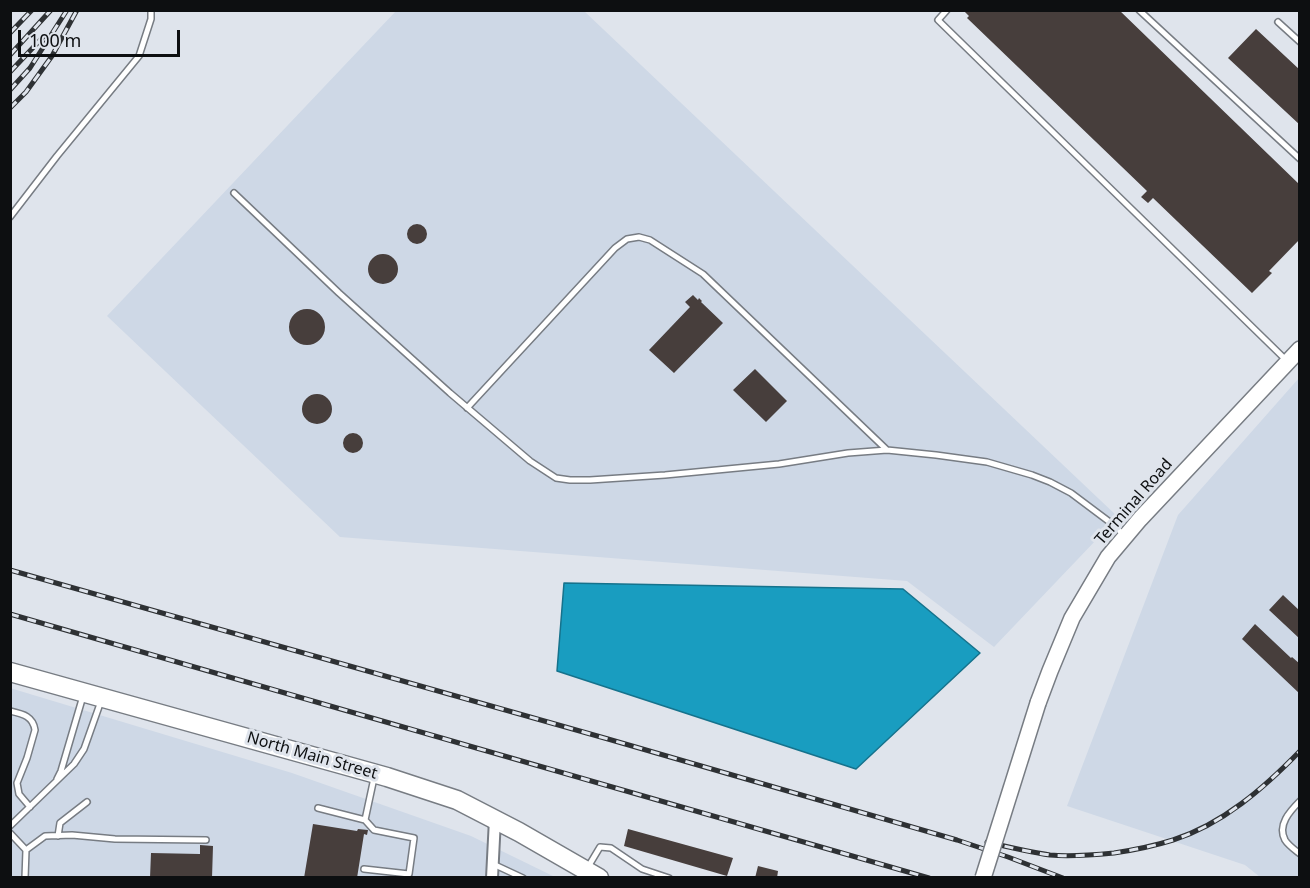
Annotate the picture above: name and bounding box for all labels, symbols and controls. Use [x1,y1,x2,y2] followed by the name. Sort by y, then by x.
[21,18,183,56] scale bar
[29,28,81,52] text: 100 m
[1091,455,1177,549] street label: Terminal Road
[245,728,379,784] street label: North Main Street

